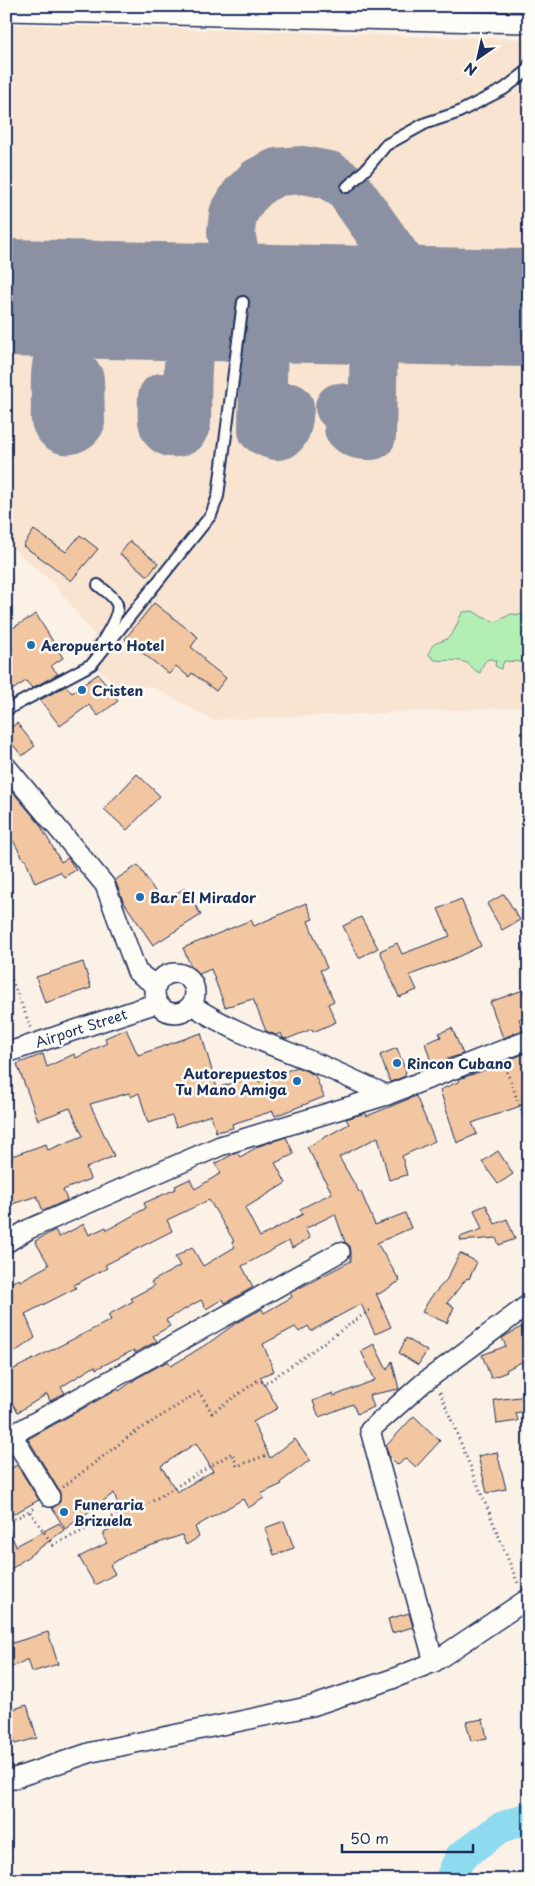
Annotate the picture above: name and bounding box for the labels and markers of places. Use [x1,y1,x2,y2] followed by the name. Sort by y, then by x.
[40,635,164,656] place label: Aeropuerto Hotel
[25,639,37,651] marker: Aeropuerto Hotel
[92,680,143,701] place label: Cristen
[76,684,88,696] marker: Cristen
[150,887,257,908] place label: Bar El Mirador
[134,891,146,903] marker: Bar El Mirador
[407,1053,512,1074] place label: Rincon Cubano
[391,1057,403,1069] marker: Rincon Cubano
[175,1063,287,1100] place label: Autorepuestos Tu Mano Amiga
[291,1075,303,1087] marker: Autorepuestos Tu Mano Amiga
[74,1494,144,1531] place label: Funeraria Brizuela
[58,1506,70,1518] marker: Funeraria Brizuela

